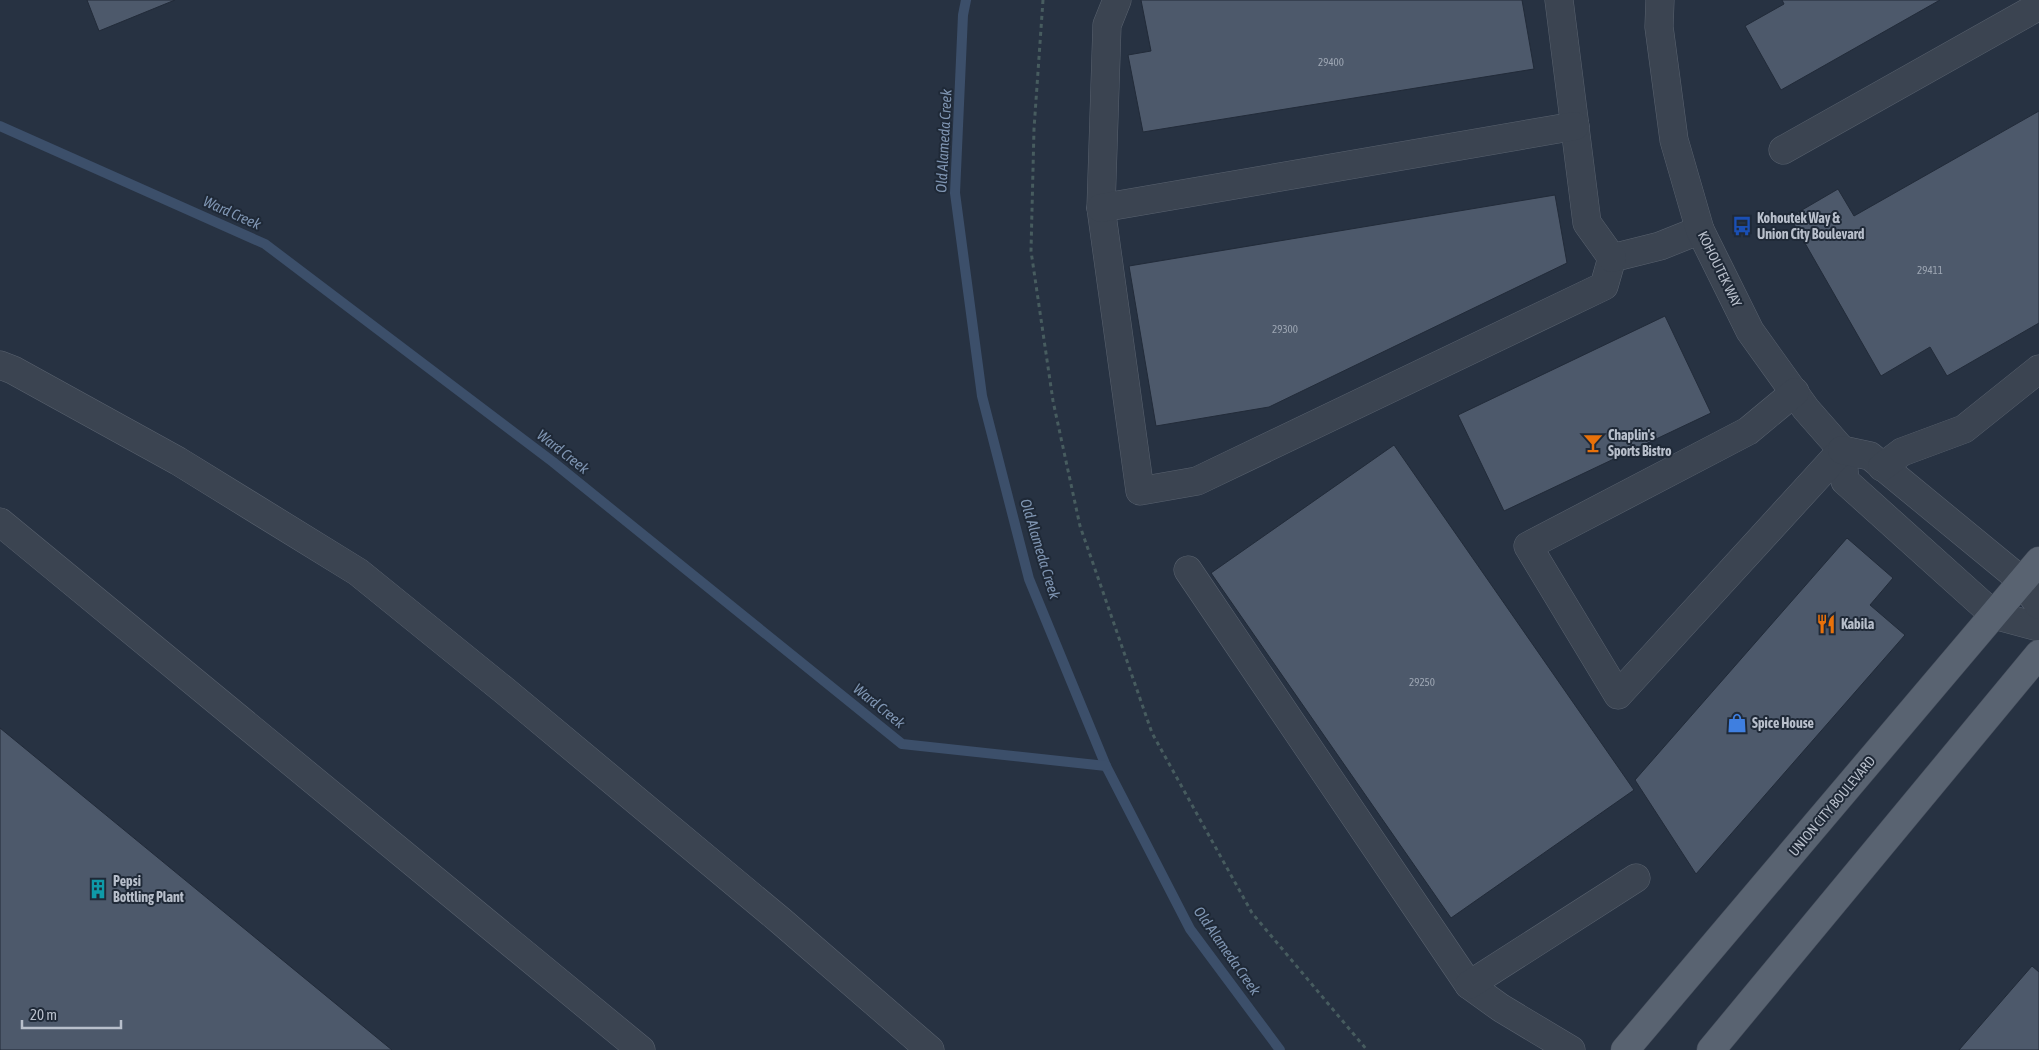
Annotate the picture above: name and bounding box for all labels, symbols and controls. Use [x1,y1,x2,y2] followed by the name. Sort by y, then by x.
[1318,56,1344,68] house number: 29400
[932,88,955,193] water label: Old Alameda Creek
[201,192,264,233] water label: Ward Creek
[1757,210,1865,242] place label: Kohoutek Way & Union City Boulevard
[1731,215,1753,237] bus stop icon: Kohoutek Way & Union City Boulevard
[1695,228,1746,310] street label: KOHOUTEK WAY
[1917,264,1943,276] house number: 29411
[1272,323,1298,335] house number: 29300
[534,426,593,477] water label: Ward Creek
[1608,427,1672,459] place label: Chaplin's Sports Bistro
[1582,432,1604,454] bar icon: Chaplin's Sports Bistro
[1017,497,1064,601] water label: Old Alameda Creek
[1815,613,1837,635] restaurant icon: Kabila
[1841,616,1875,632] place label: Kabila
[1409,676,1435,688] house number: 29250
[850,680,909,732] water label: Ward Creek
[1726,712,1748,734] shop icon: Spice House
[1752,715,1814,731] place label: Spice House
[1786,753,1879,859] street label: UNION CITY BOULEVARD
[113,873,184,905] place label: Pepsi Bottling Plant
[87,878,109,900] building icon: Pepsi Bottling Plant
[1191,903,1264,998] water label: Old Alameda Creek
[22,998,121,1030] scale bar
[30,1006,57,1023] text: 20 m

